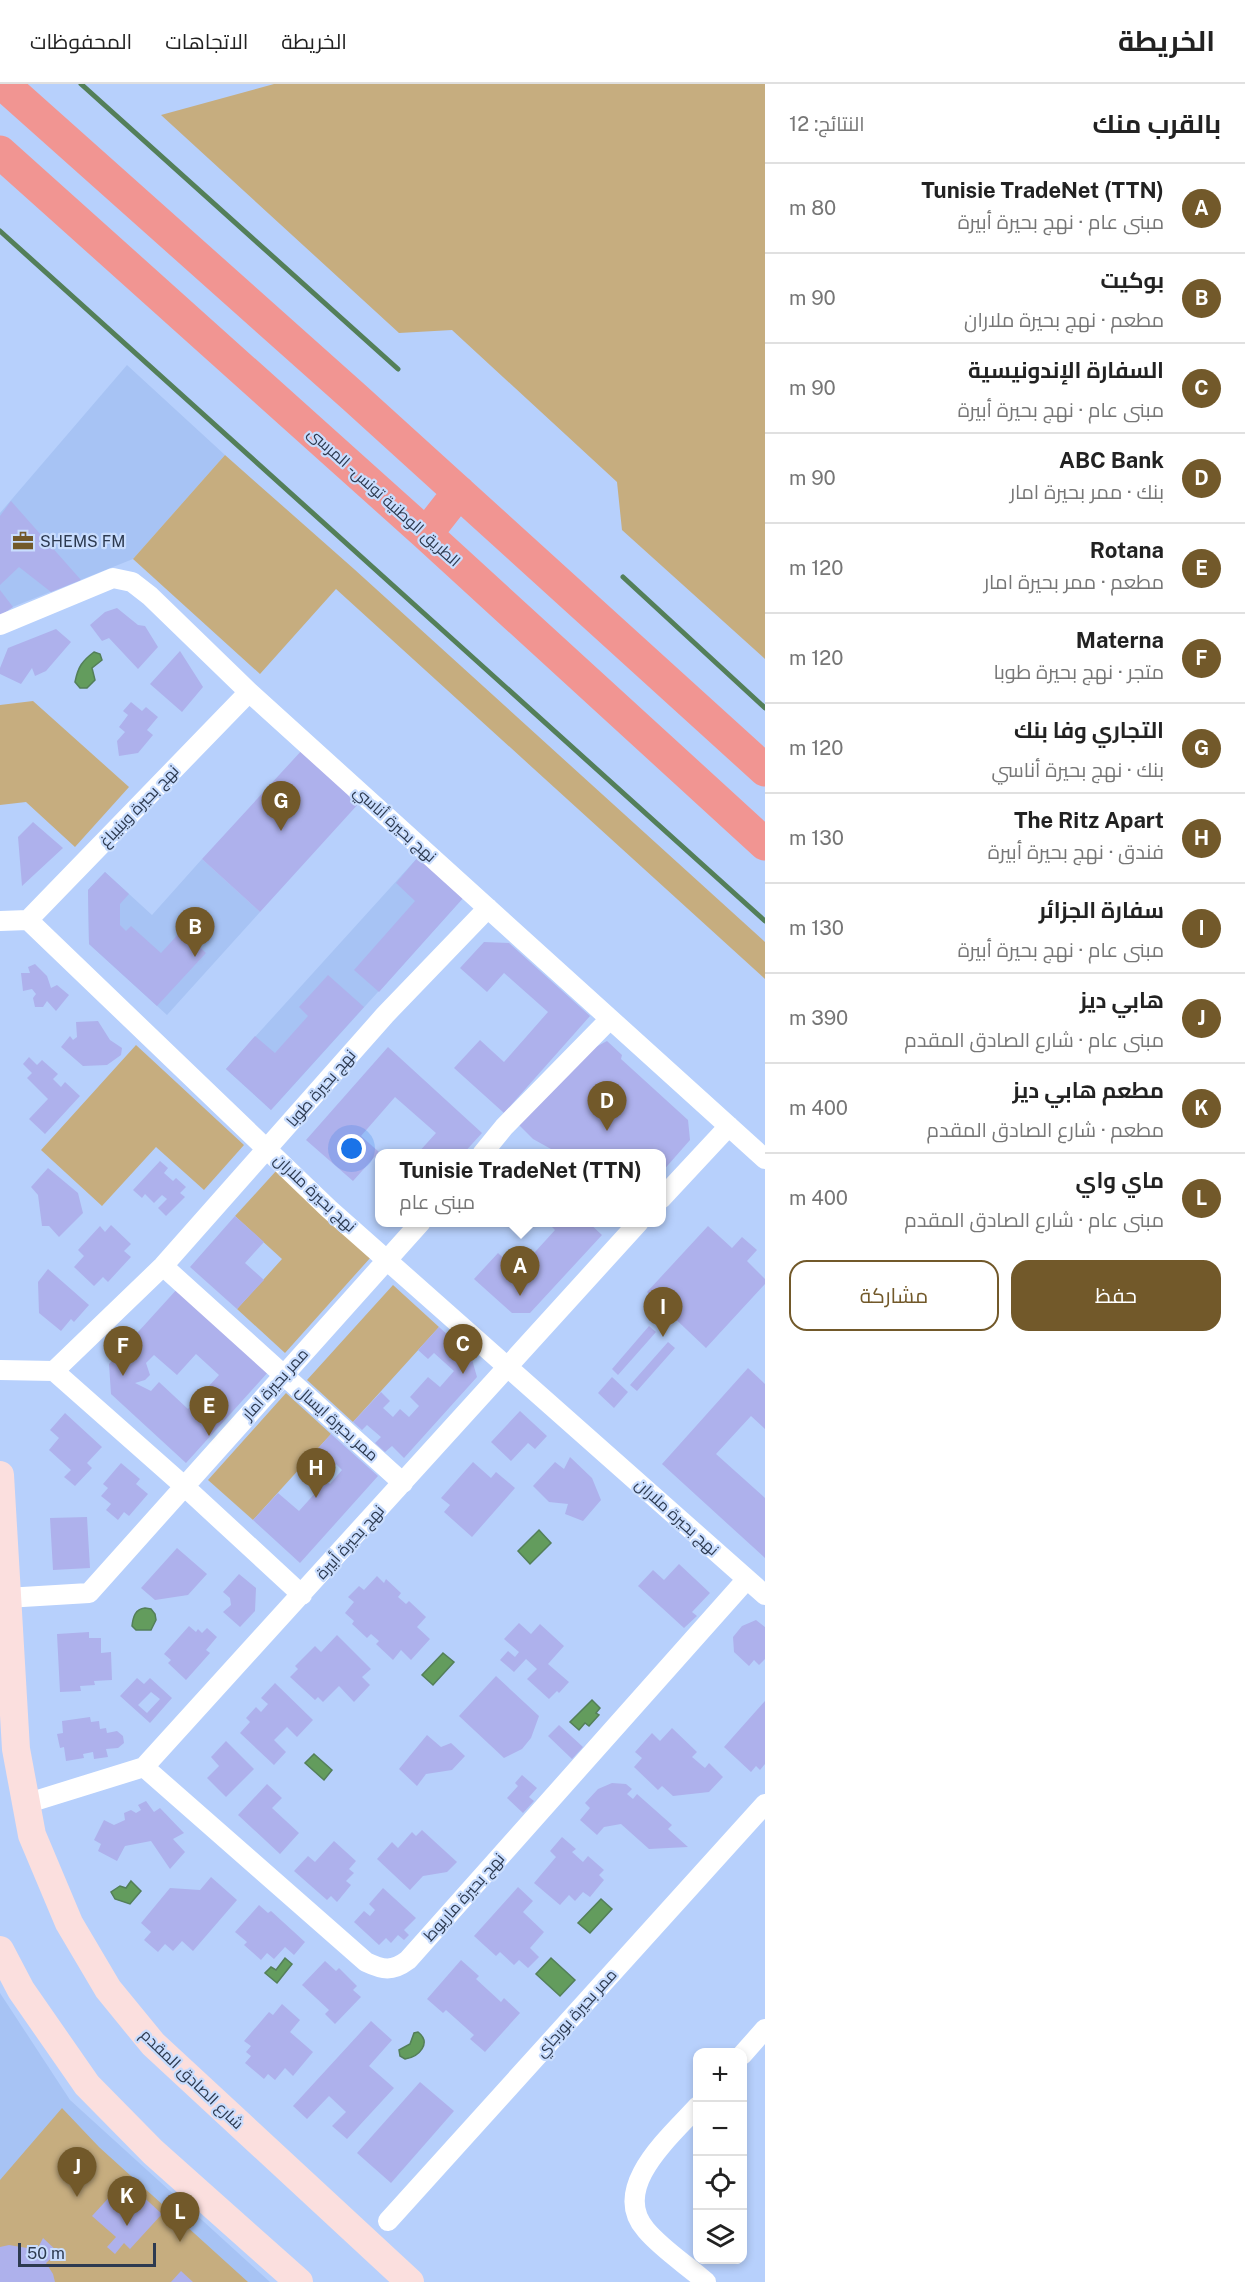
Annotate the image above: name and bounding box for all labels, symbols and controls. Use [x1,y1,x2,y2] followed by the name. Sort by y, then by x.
[1118,24,1215,57] text: الخريطة
[30,29,132,54] text: المحفوظات
[165,29,248,54] text: الاتجاهات
[281,29,347,54] text: الخريطة
[1092,108,1221,139] text: بالقرب منك
[789,112,865,136] text: النتائج: 12
[921,177,1164,203] text: Tunisie TradeNet (TTN)
[789,196,836,220] text: 80 m
[1194,196,1209,220] text: A
[958,210,1164,234] text: مبنى عام · نهج بحيرة أبيرة
[1100,267,1164,293] text: بوكيت
[789,286,836,310] text: 90 m
[1195,286,1208,310] text: B
[964,308,1164,332] text: مطعم · نهج بحيرة ملاران
[968,357,1164,383] text: السفارة الإندونيسية
[789,376,836,400] text: 90 m
[1194,376,1209,400] text: C
[958,398,1164,422] text: مبنى عام · نهج بحيرة أبيرة
[303,423,464,571] street label: الطريق الوطنية تونس - المرسى
[1059,447,1164,473] text: ABC Bank
[789,466,836,490] text: 90 m
[1194,466,1209,490] text: D
[1010,480,1164,504] text: بنك · ممر بحيرة امار
[11,529,35,553] office icon: SHEMS FM
[40,532,125,551] place label: SHEMS FM
[1090,537,1164,563] text: Rotana
[789,556,844,580] text: 120 m
[1195,556,1208,580] text: E
[984,570,1164,594] text: مطعم · ممر بحيرة امار
[1076,627,1164,653] text: Materna
[789,646,844,670] text: 120 m
[1195,646,1208,670] text: F
[994,660,1164,684] text: متجر · نهج بحيرة طوبا
[1014,717,1164,743] text: التجاري وفا بنك
[789,736,844,760] text: 120 m
[1194,736,1209,760] text: G
[992,758,1164,782] text: بنك · نهج بحيرة أناسي
[95,761,184,852] street label: نهج بحيرة وينيباغ
[262,782,300,831] pin: G
[348,782,440,868] street label: نهج بحيرة أناسي
[1014,807,1164,833] text: The Ritz Apart
[789,826,844,850] text: 130 m
[1194,826,1209,850] text: H
[988,840,1164,864] text: فندق · نهج بحيرة أبيرة
[1039,897,1164,923] text: سفارة الجزائر
[176,908,214,957] pin: B
[789,916,844,940] text: 130 m
[1198,916,1205,940] text: I
[958,938,1164,962] text: مبنى عام · نهج بحيرة أبيرة
[1080,987,1164,1013] text: هابي ديز
[789,1006,848,1030] text: 390 m
[1197,1006,1206,1030] text: J
[904,1028,1164,1052] text: مبنى عام · شارع الصادق المقدم
[282,1046,361,1132] street label: نهج بحيرة طوبا
[1012,1077,1164,1103] text: مطعم هابي ديز
[588,1082,626,1131] pin: D
[789,1096,848,1120] text: 400 m
[1194,1096,1209,1120] text: K
[927,1118,1164,1142] text: مطعم · شارع الصادق المقدم
[337,1134,366,1163] your location
[375,1149,666,1227] popup
[269,1150,360,1237] street label: نهج بحيرة ملاران
[399,1157,642,1183] text: Tunisie TradeNet (TTN)
[1076,1167,1164,1193] text: ماي واي
[789,1186,848,1210] text: 400 m
[1196,1186,1207,1210] text: L
[399,1190,475,1214] text: مبنى عام
[904,1208,1164,1232] text: مبنى عام · شارع الصادق المقدم
[500,1246,540,1296] pin: A
[789,1260,999,1331] button: مشاركة
[1011,1260,1221,1331] button: حفظ
[644,1288,682,1337] pin: I
[444,1324,482,1374] pin: C
[104,1326,142,1376] pin: F
[237,1344,312,1425] street label: ممر بحيرة امار
[291,1381,382,1466] street label: ممر بحيرة ايسال
[190,1386,228,1436] pin: E
[296,1448,336,1498] pin: H
[630,1475,723,1561] street label: نهج بحيرة ملاران
[312,1501,390,1584] street label: نهج بحيرة أبيرة
[420,1849,510,1946] street label: نهج بحيرة ماريوط
[531,1965,624,2064] street label: ممر بحيرة بورجاي
[135,2025,247,2134] street label: شارع الصادق المقدم
[693,2048,747,2264] map controls
[693,2048,747,2102] button: +
[693,2102,747,2156] button: −
[58,2148,97,2197] pin: J
[693,2156,747,2210] button: locate
[108,2176,146,2226] pin: K
[160,2192,200,2242] pin: L
[693,2210,747,2264] button: layers
[18,2240,156,2268] scale bar
[27,2244,65,2263] text: 50 m

